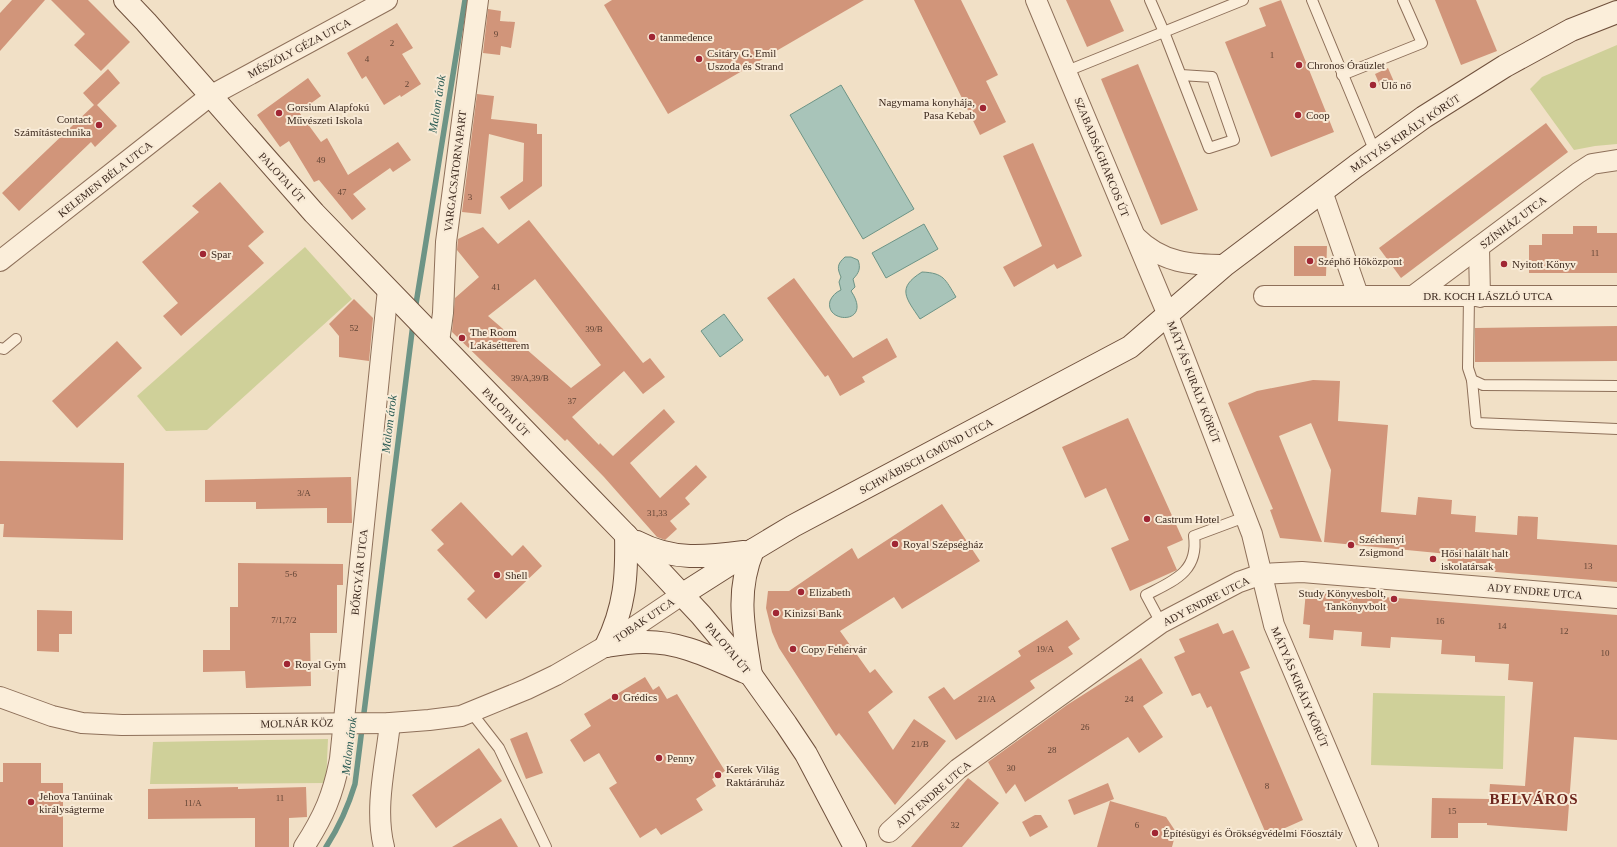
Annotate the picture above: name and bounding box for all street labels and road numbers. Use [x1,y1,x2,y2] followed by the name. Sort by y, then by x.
[246,16,352,80] street label: MÉSZÖLY GÉZA UTCA
[1348,92,1462,174] street label: MÁTYÁS KIRÁLY KÖRÚT
[1072,95,1132,219] street label: SZABADSÁGHARCOS ÚT
[442,109,468,232] street label: VARGACSATORNAPART
[56,139,154,219] street label: KELEMEN BÉLA UTCA
[257,150,308,204] street label: PALOTAI ÚT
[1478,193,1548,251] street label: SZÍNHÁZ UTCA
[1423,290,1553,302] street label: DR. KOCH LÁSZLÓ UTCA
[1165,319,1223,445] street label: MÁTYÁS KIRÁLY KÖRÚT
[480,385,532,439] street label: PALOTAI ÚT
[857,416,995,496] street label: SCHWÄBISCH GMÜND UTCA
[349,528,369,616] street label: BŐRGYÁR UTCA
[1161,574,1251,628] street label: ADY ENDRE UTCA
[1487,581,1583,601] street label: ADY ENDRE UTCA
[611,595,677,645] street label: TOBAK UTCA
[703,620,753,676] street label: PALOTAI ÚT
[1269,625,1331,749] street label: MÁTYÁS KIRÁLY KÖRÚT
[260,716,334,730] street label: MOLNÁR KÖZ
[893,758,973,830] street label: ADY ENDRE UTCA

